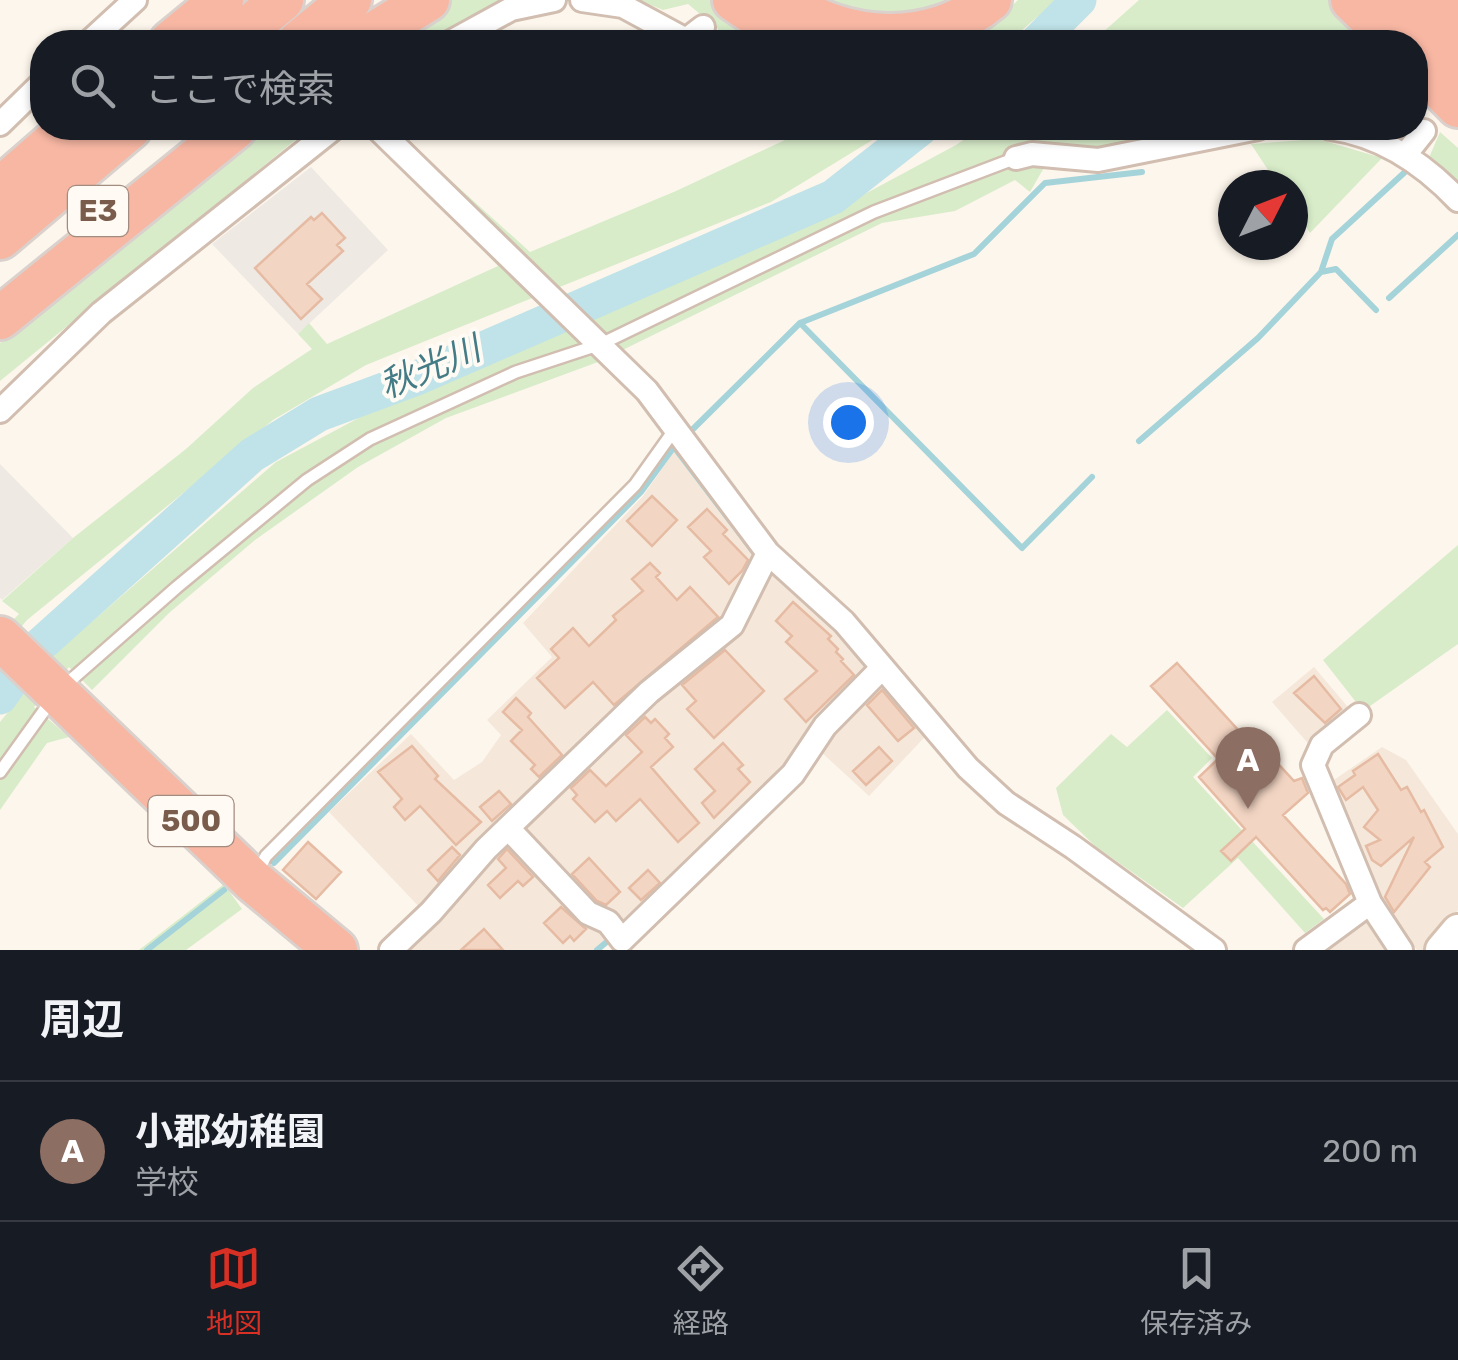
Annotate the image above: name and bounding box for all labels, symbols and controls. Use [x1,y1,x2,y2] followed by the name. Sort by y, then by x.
[30,30,1428,140] search box
[65,58,120,113] icon: search
[145,66,335,112] text: ここで検索
[1218,170,1308,260] north arrow
[68,186,128,236] road number: E3
[373,326,490,407] water label: 秋光川
[823,397,874,448] your location
[1216,726,1280,809] pin: A
[148,796,234,846] road number: 500
[40,995,124,1045] text: 周辺
[135,1109,325,1155] text: 小郡幼稚園
[61,1132,84,1170] text: A
[1322,1132,1418,1170] text: 200 m
[135,1163,199,1201] text: 学校
[206,1241,262,1341] tab: 地図
[673,1241,729,1341] tab: 経路
[1140,1241,1252,1341] tab: 保存済み

